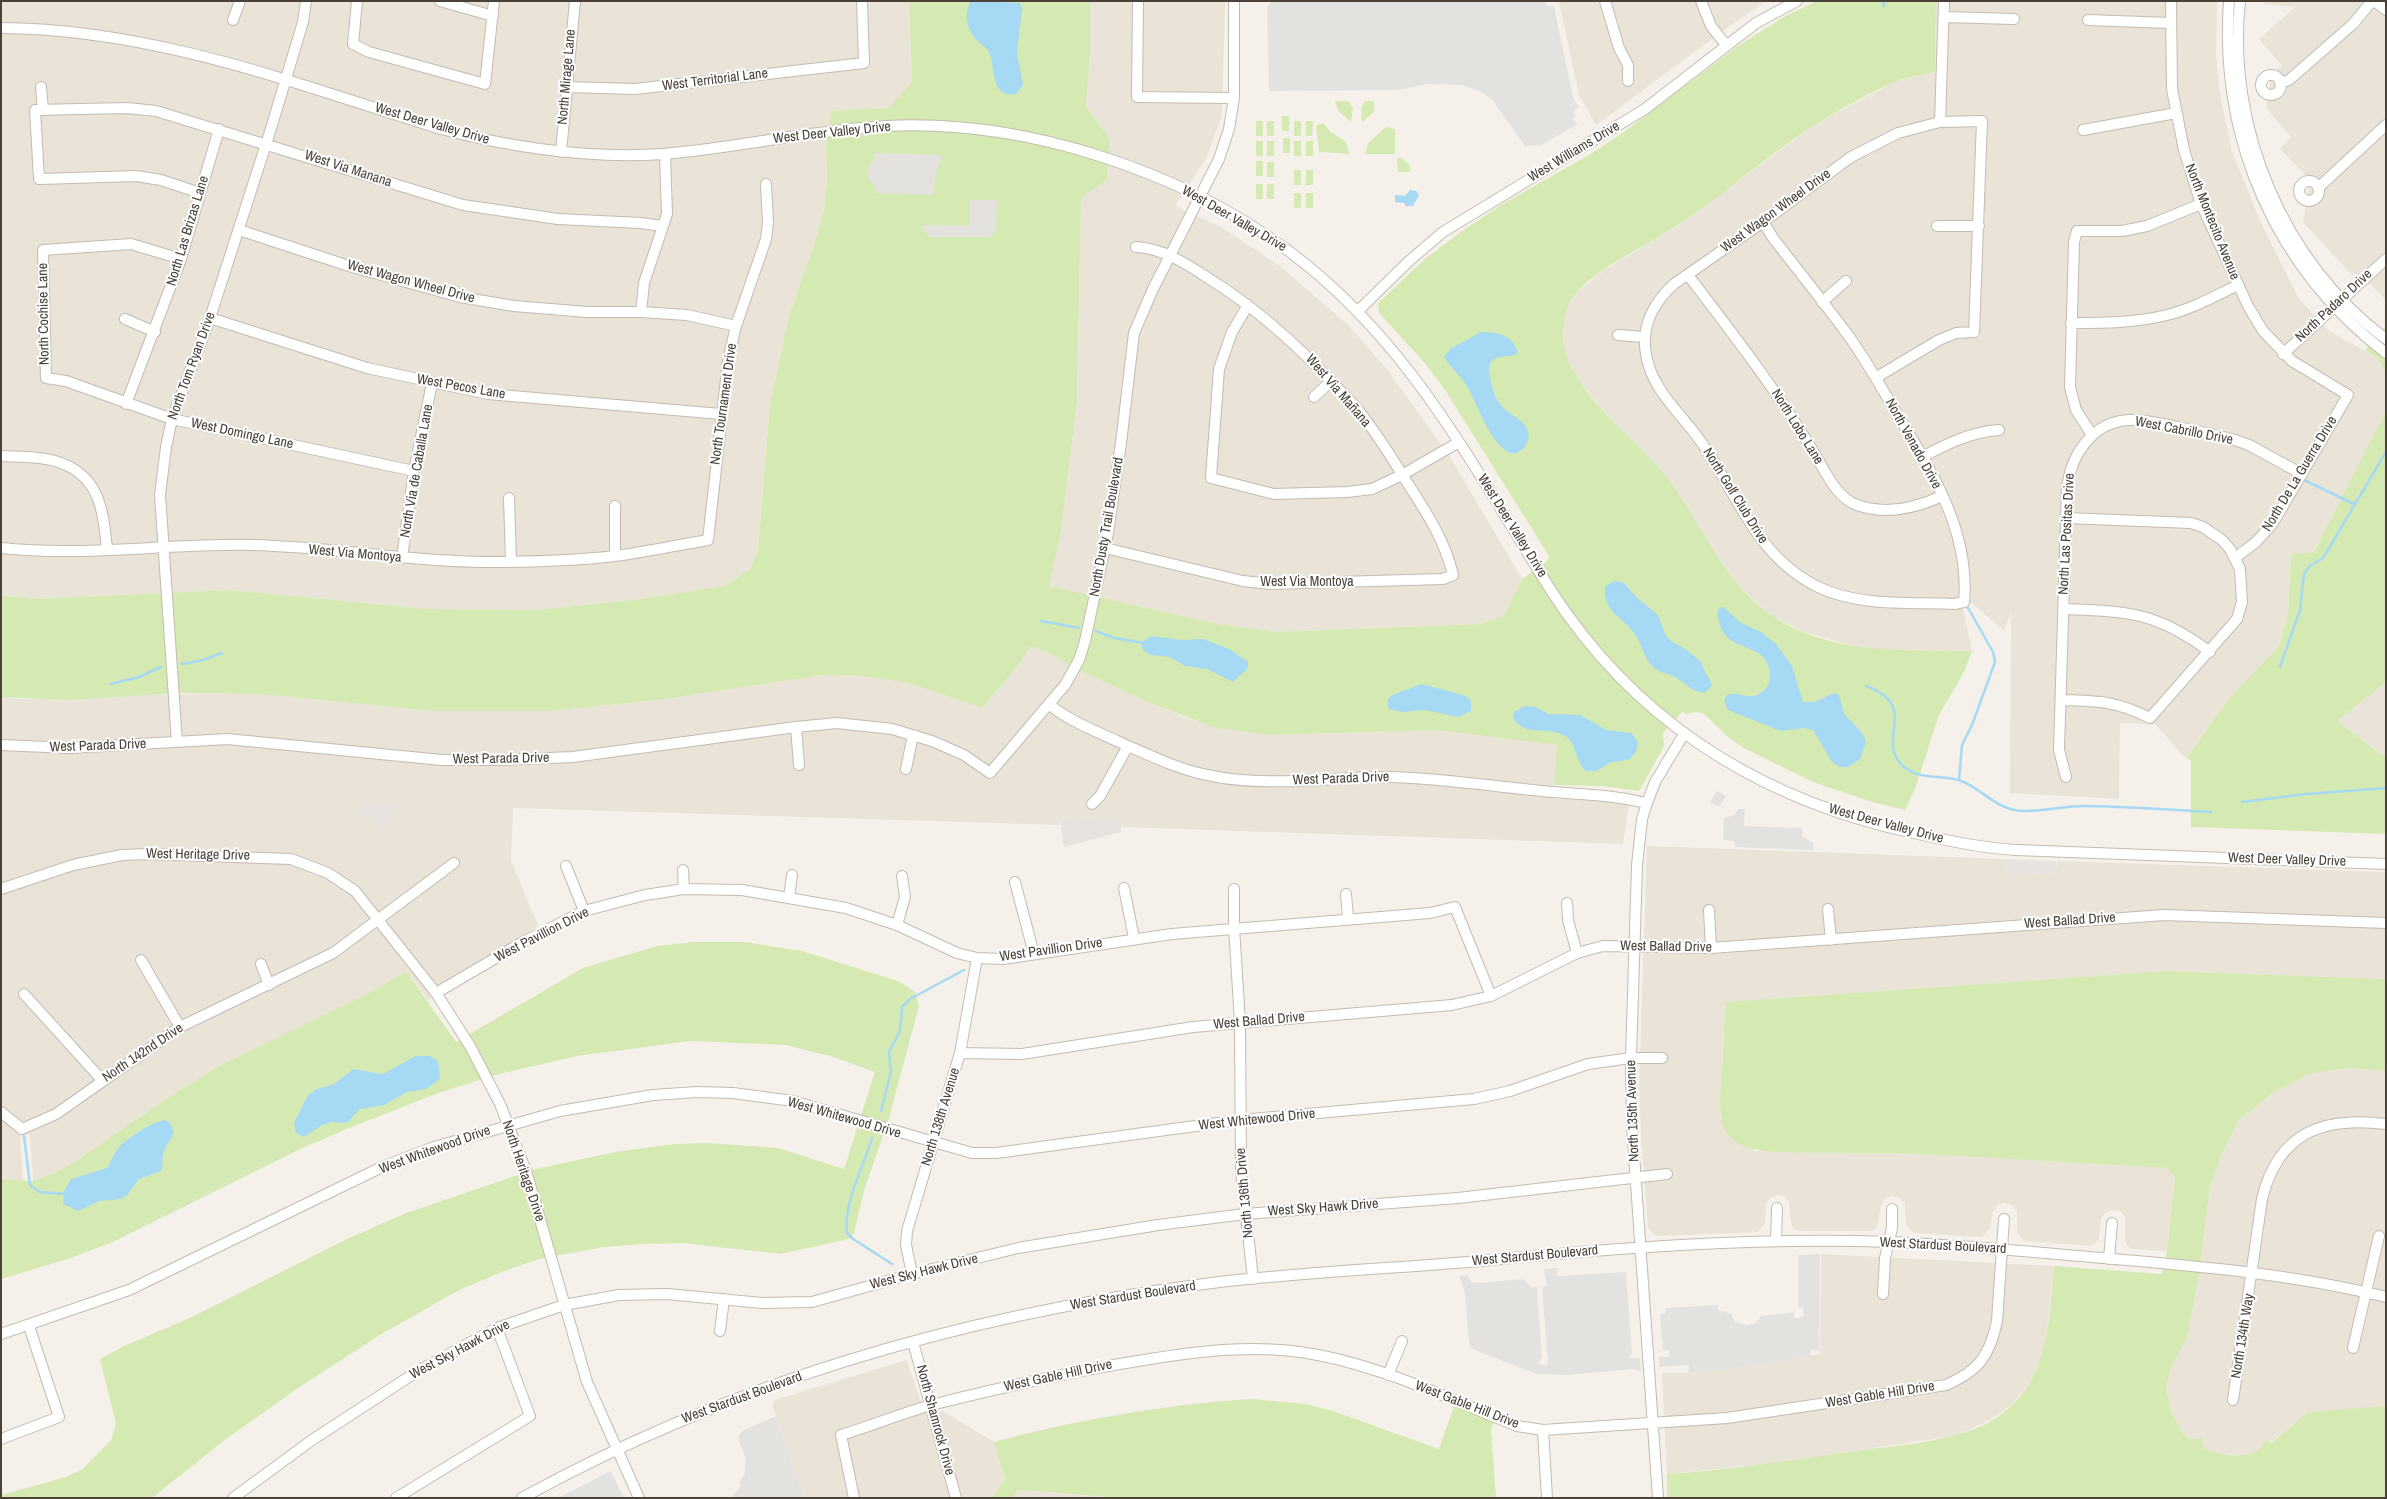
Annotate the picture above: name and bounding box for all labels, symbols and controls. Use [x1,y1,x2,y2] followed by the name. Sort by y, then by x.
[554,29,580,125] street label: North Mirage Lane
[661,65,769,95] street label: West Territorial Lane
[373,100,491,148] street label: West Deer Valley Drive
[772,118,892,148] street label: West Deer Valley Drive
[1525,118,1623,186] street label: West Williams Drive
[302,147,394,191] street label: West Via Manana
[2181,162,2243,282] street label: North Montecito Avenue
[1718,166,1834,256] street label: West Wagon Wheel Drive
[163,174,213,288] street label: North Las Brizas Lane
[1179,182,1289,256] street label: West Deer Valley Drive
[345,257,477,307] street label: West Wagon Wheel Drive
[35,263,53,365] street label: North Cochise Lane
[2292,266,2376,346] street label: North Padaro Drive
[165,310,219,422] street label: North Tom Ryan Drive
[707,342,741,466] street label: North Tournament Drive
[1302,351,1374,431] street label: West Via Mañana
[415,371,507,403] street label: West Pecos Lane
[1767,386,1827,468] street label: North Lobo Lane
[1881,396,1945,492] street label: North Venado Drive
[397,403,437,539] street label: North Via de Caballa Lane
[2134,413,2234,449] street label: West Cabrillo Drive
[2259,413,2341,535] street label: North De La Guerra Drive
[189,415,295,453] street label: West Domingo Lane
[1699,445,1771,547] street label: North Golf Club Drive
[1086,456,1128,598] street label: North Dusty Trail Boulevard
[1474,471,1550,581] street label: West Deer Valley Drive
[2055,473,2079,595] street label: North Las Positas Drive
[308,542,402,566] street label: West Via Montoya
[1260,574,1354,590] street label: West Via Montoya
[49,736,147,756] street label: West Parada Drive
[452,750,550,768] street label: West Parada Drive
[1292,769,1390,789] street label: West Parada Drive
[1827,801,1945,847] street label: West Deer Valley Drive
[146,846,250,864] street label: West Heritage Drive
[2228,850,2346,870] street label: West Deer Valley Drive
[492,904,592,966] street label: West Pavillion Drive
[2024,909,2116,933] street label: West Ballad Drive
[998,934,1104,966] street label: West Pavillion Drive
[1620,938,1712,956] street label: West Ballad Drive
[1213,1009,1305,1033] street label: West Ballad Drive
[99,1020,187,1086] street label: North 142nd Drive
[1623,1060,1643,1162] street label: North 135th Avenue
[918,1066,964,1168] street label: North 138th Avenue
[785,1094,903,1142] street label: West Whitewood Drive
[1198,1106,1316,1134] street label: West Whitewood Drive
[498,1118,548,1224] street label: North Heritage Drive
[377,1122,493,1178] street label: West Whitewood Drive
[1233,1147,1257,1239] street label: North 136th Drive
[1267,1196,1379,1220] street label: West Sky Hawk Drive
[1879,1234,2007,1258] street label: West Stardust Boulevard
[1471,1242,1599,1270] street label: West Stardust Boulevard
[868,1250,980,1294] street label: West Sky Hawk Drive
[1069,1278,1197,1314] street label: West Stardust Boulevard
[2228,1292,2258,1380] street label: North 134th Way
[407,1317,513,1383] street label: West Sky Hawk Drive
[1002,1356,1114,1396] street label: West Gable Hill Drive
[912,1363,958,1477] street label: North Shamrock Drive
[680,1368,804,1428] street label: West Stardust Boulevard
[1413,1377,1521,1433] street label: West Gable Hill Drive
[1824,1378,1936,1412] street label: West Gable Hill Drive

